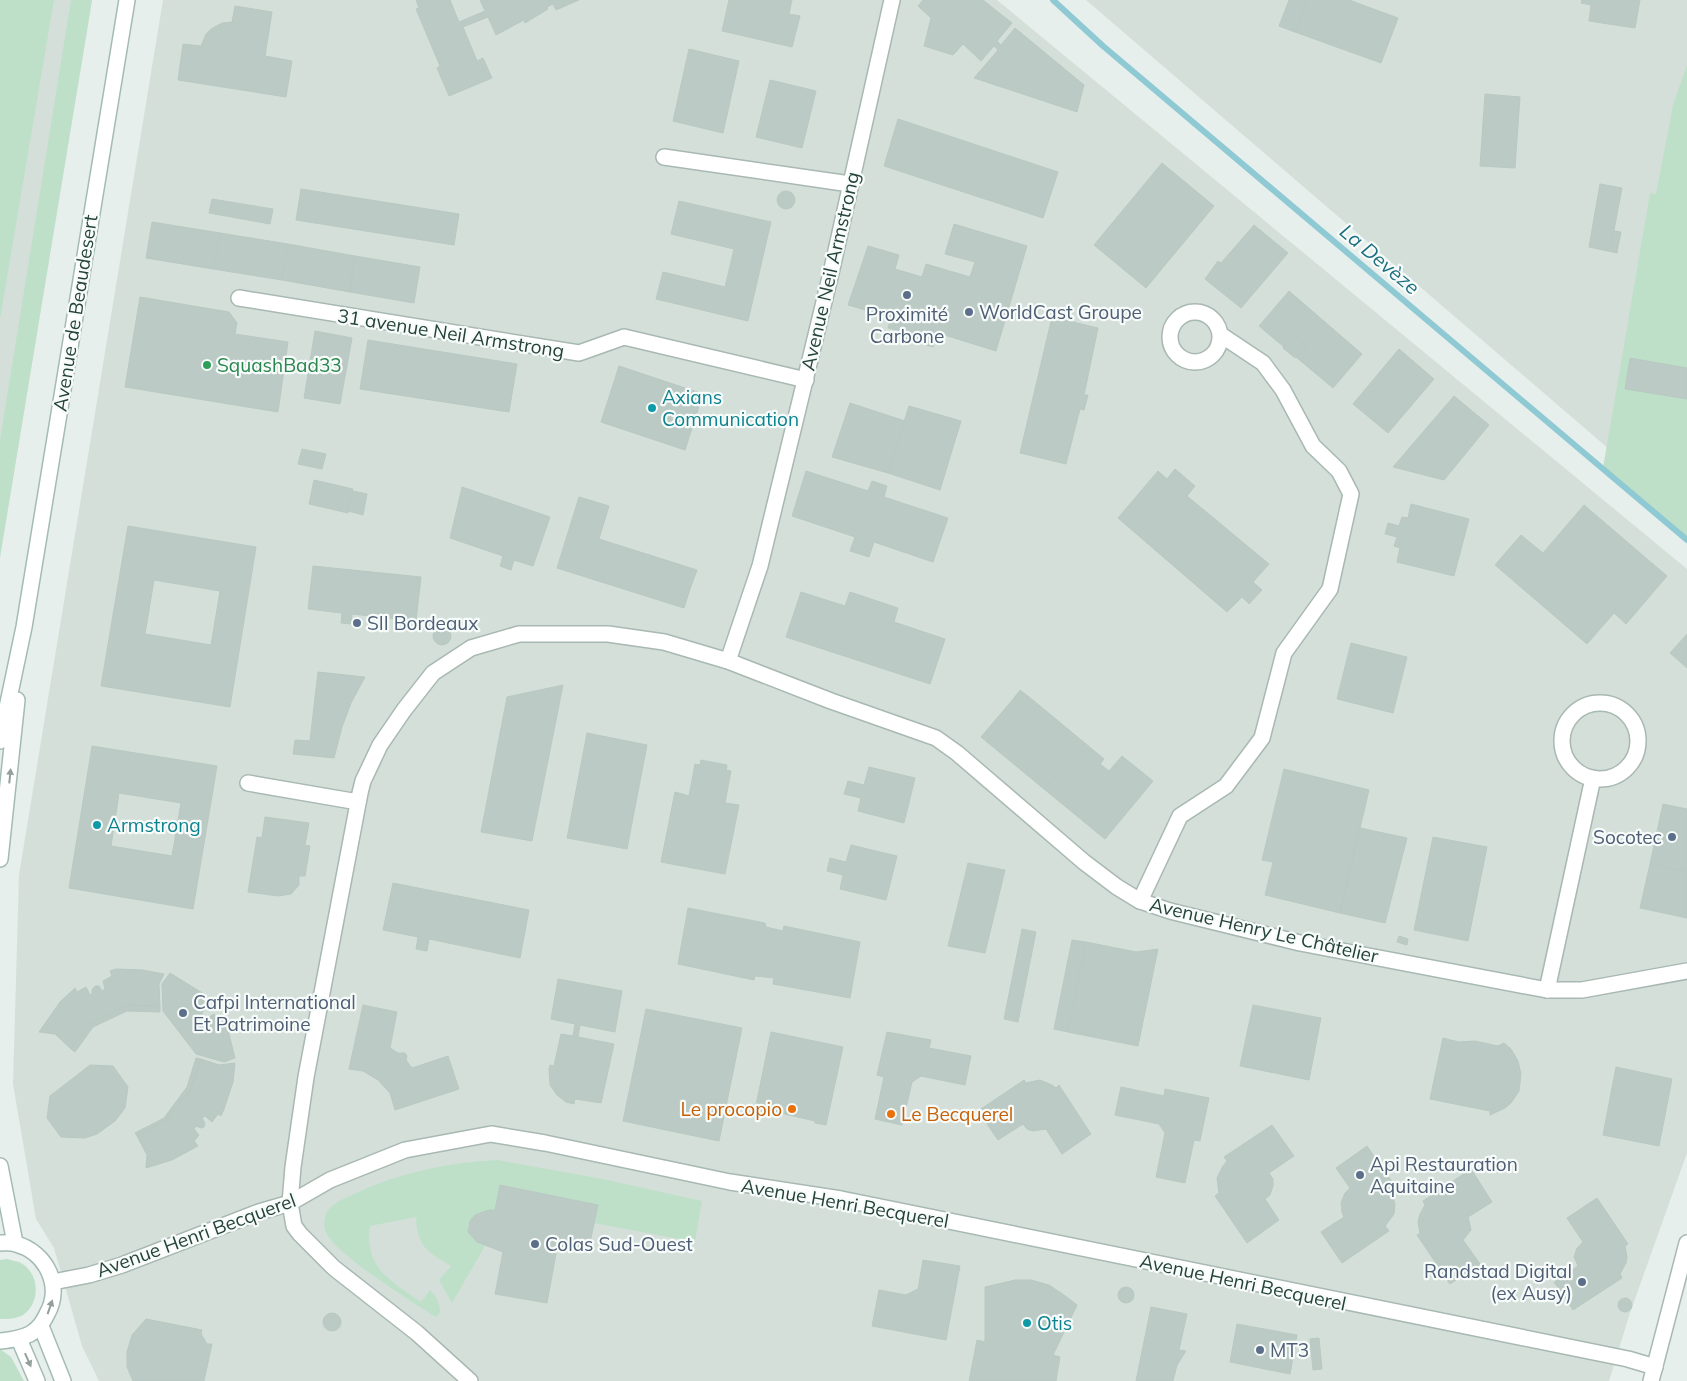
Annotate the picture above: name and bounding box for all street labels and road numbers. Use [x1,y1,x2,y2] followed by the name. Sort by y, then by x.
[795,169,865,373] street label: Avenue Neil Armstrong
[48,213,102,413] street label: Avenue de Beaudesert
[336,303,566,363] street label: 31 avenue Neil Armstrong
[1147,892,1381,968] street label: Avenue Henry Le Châtelier
[739,1173,951,1233] street label: Avenue Henri Becquerel
[93,1188,299,1282] street label: Avenue Henri Becquerel
[1138,1248,1348,1316] street label: Avenue Henri Becquerel

